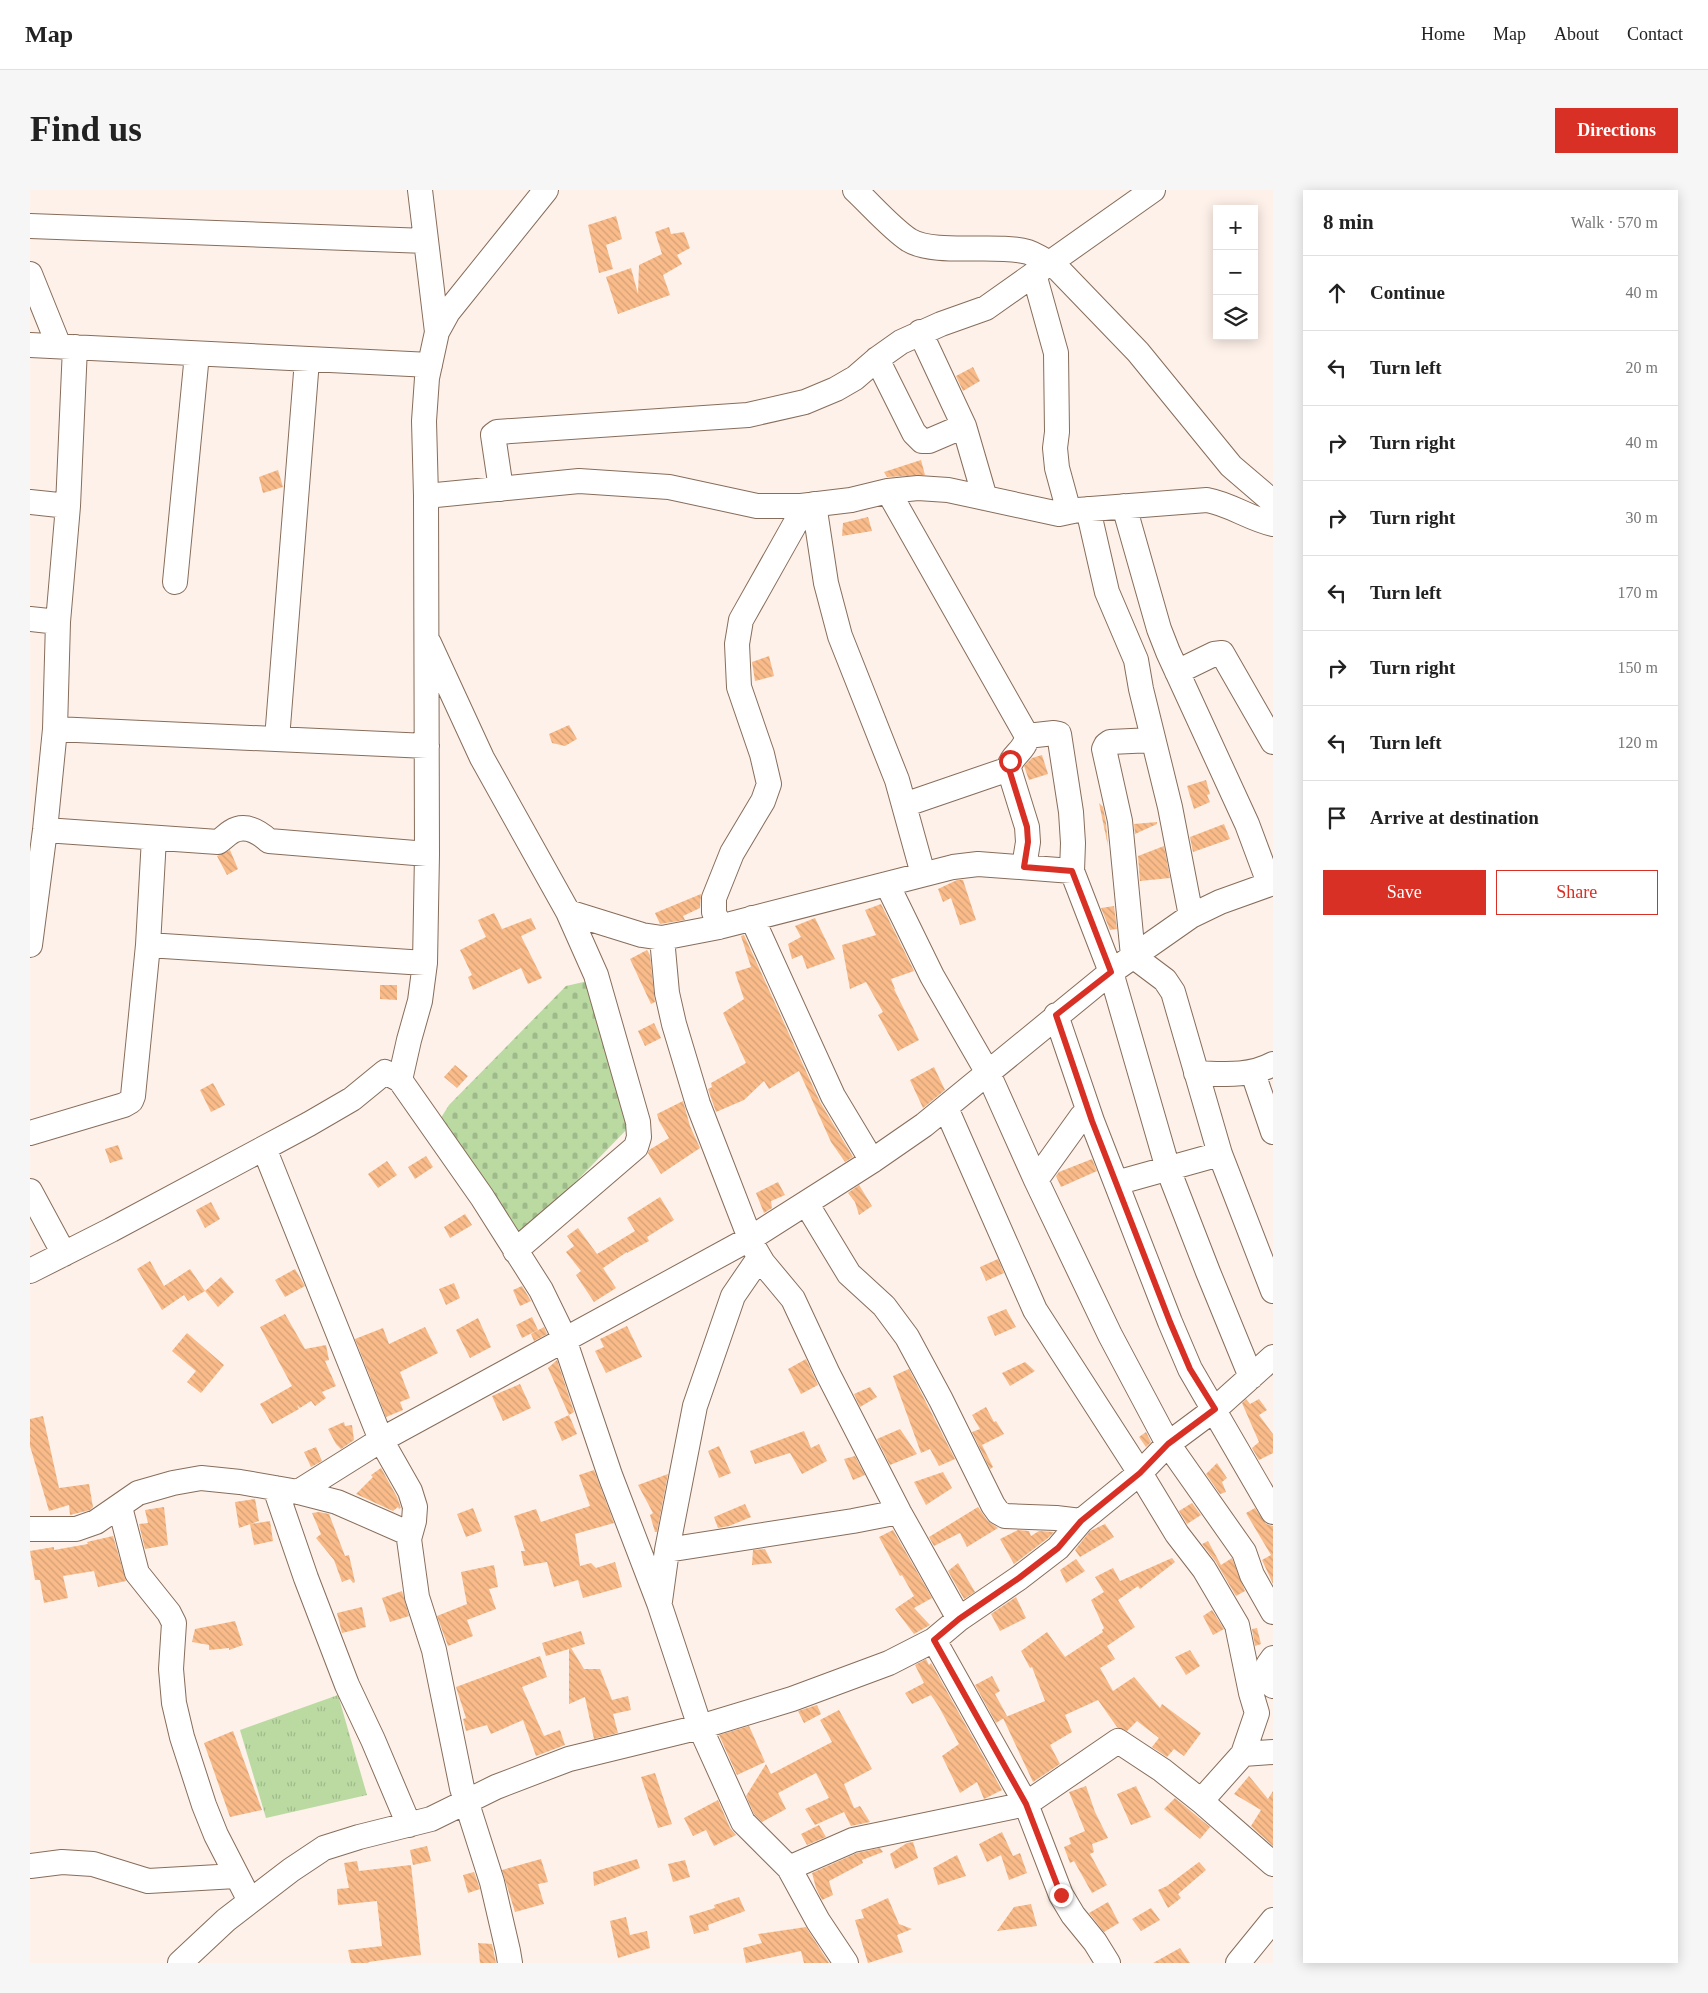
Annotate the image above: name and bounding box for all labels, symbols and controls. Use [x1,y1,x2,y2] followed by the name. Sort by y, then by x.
[25,21,73,47] text: Map
[1421,24,1465,44] text: Home
[1493,24,1526,44] text: Map
[1554,24,1599,44] text: About
[1627,24,1683,44] text: Contact
[1555,108,1678,153] button: Directions
[30,110,142,149] text: Find us
[1213,205,1258,340] map controls
[1213,205,1258,250] button: +
[1323,210,1374,234] text: 8 min
[1571,214,1658,231] text: Walk · 570 m
[1213,250,1258,295] button: −
[1323,279,1351,307] icon: ahead
[1370,282,1445,303] text: Continue
[1626,284,1658,301] text: 40 m
[1213,295,1258,340] button: layers
[1323,354,1351,382] icon: left
[1370,357,1442,378] text: Turn left
[1626,359,1658,376] text: 20 m
[1323,429,1351,457] icon: right
[1370,432,1455,453] text: Turn right
[1626,434,1658,451] text: 40 m
[1323,504,1351,532] icon: right
[1370,507,1455,528] text: Turn right
[1626,509,1658,526] text: 30 m
[1323,579,1351,607] icon: left
[1370,582,1442,603] text: Turn left
[1618,584,1658,601] text: 170 m
[1323,654,1351,682] icon: right
[1370,657,1455,678] text: Turn right
[1618,659,1658,676] text: 150 m
[1323,729,1351,757] icon: left
[1370,732,1442,753] text: Turn left
[1618,734,1658,751] text: 120 m
[999,750,1022,773] route start
[1323,804,1351,832] icon: arrive
[1370,807,1539,828] text: Arrive at destination
[1323,870,1486,915] button: Save
[1496,870,1658,915] button: Share
[1050,1884,1073,1907] route end

